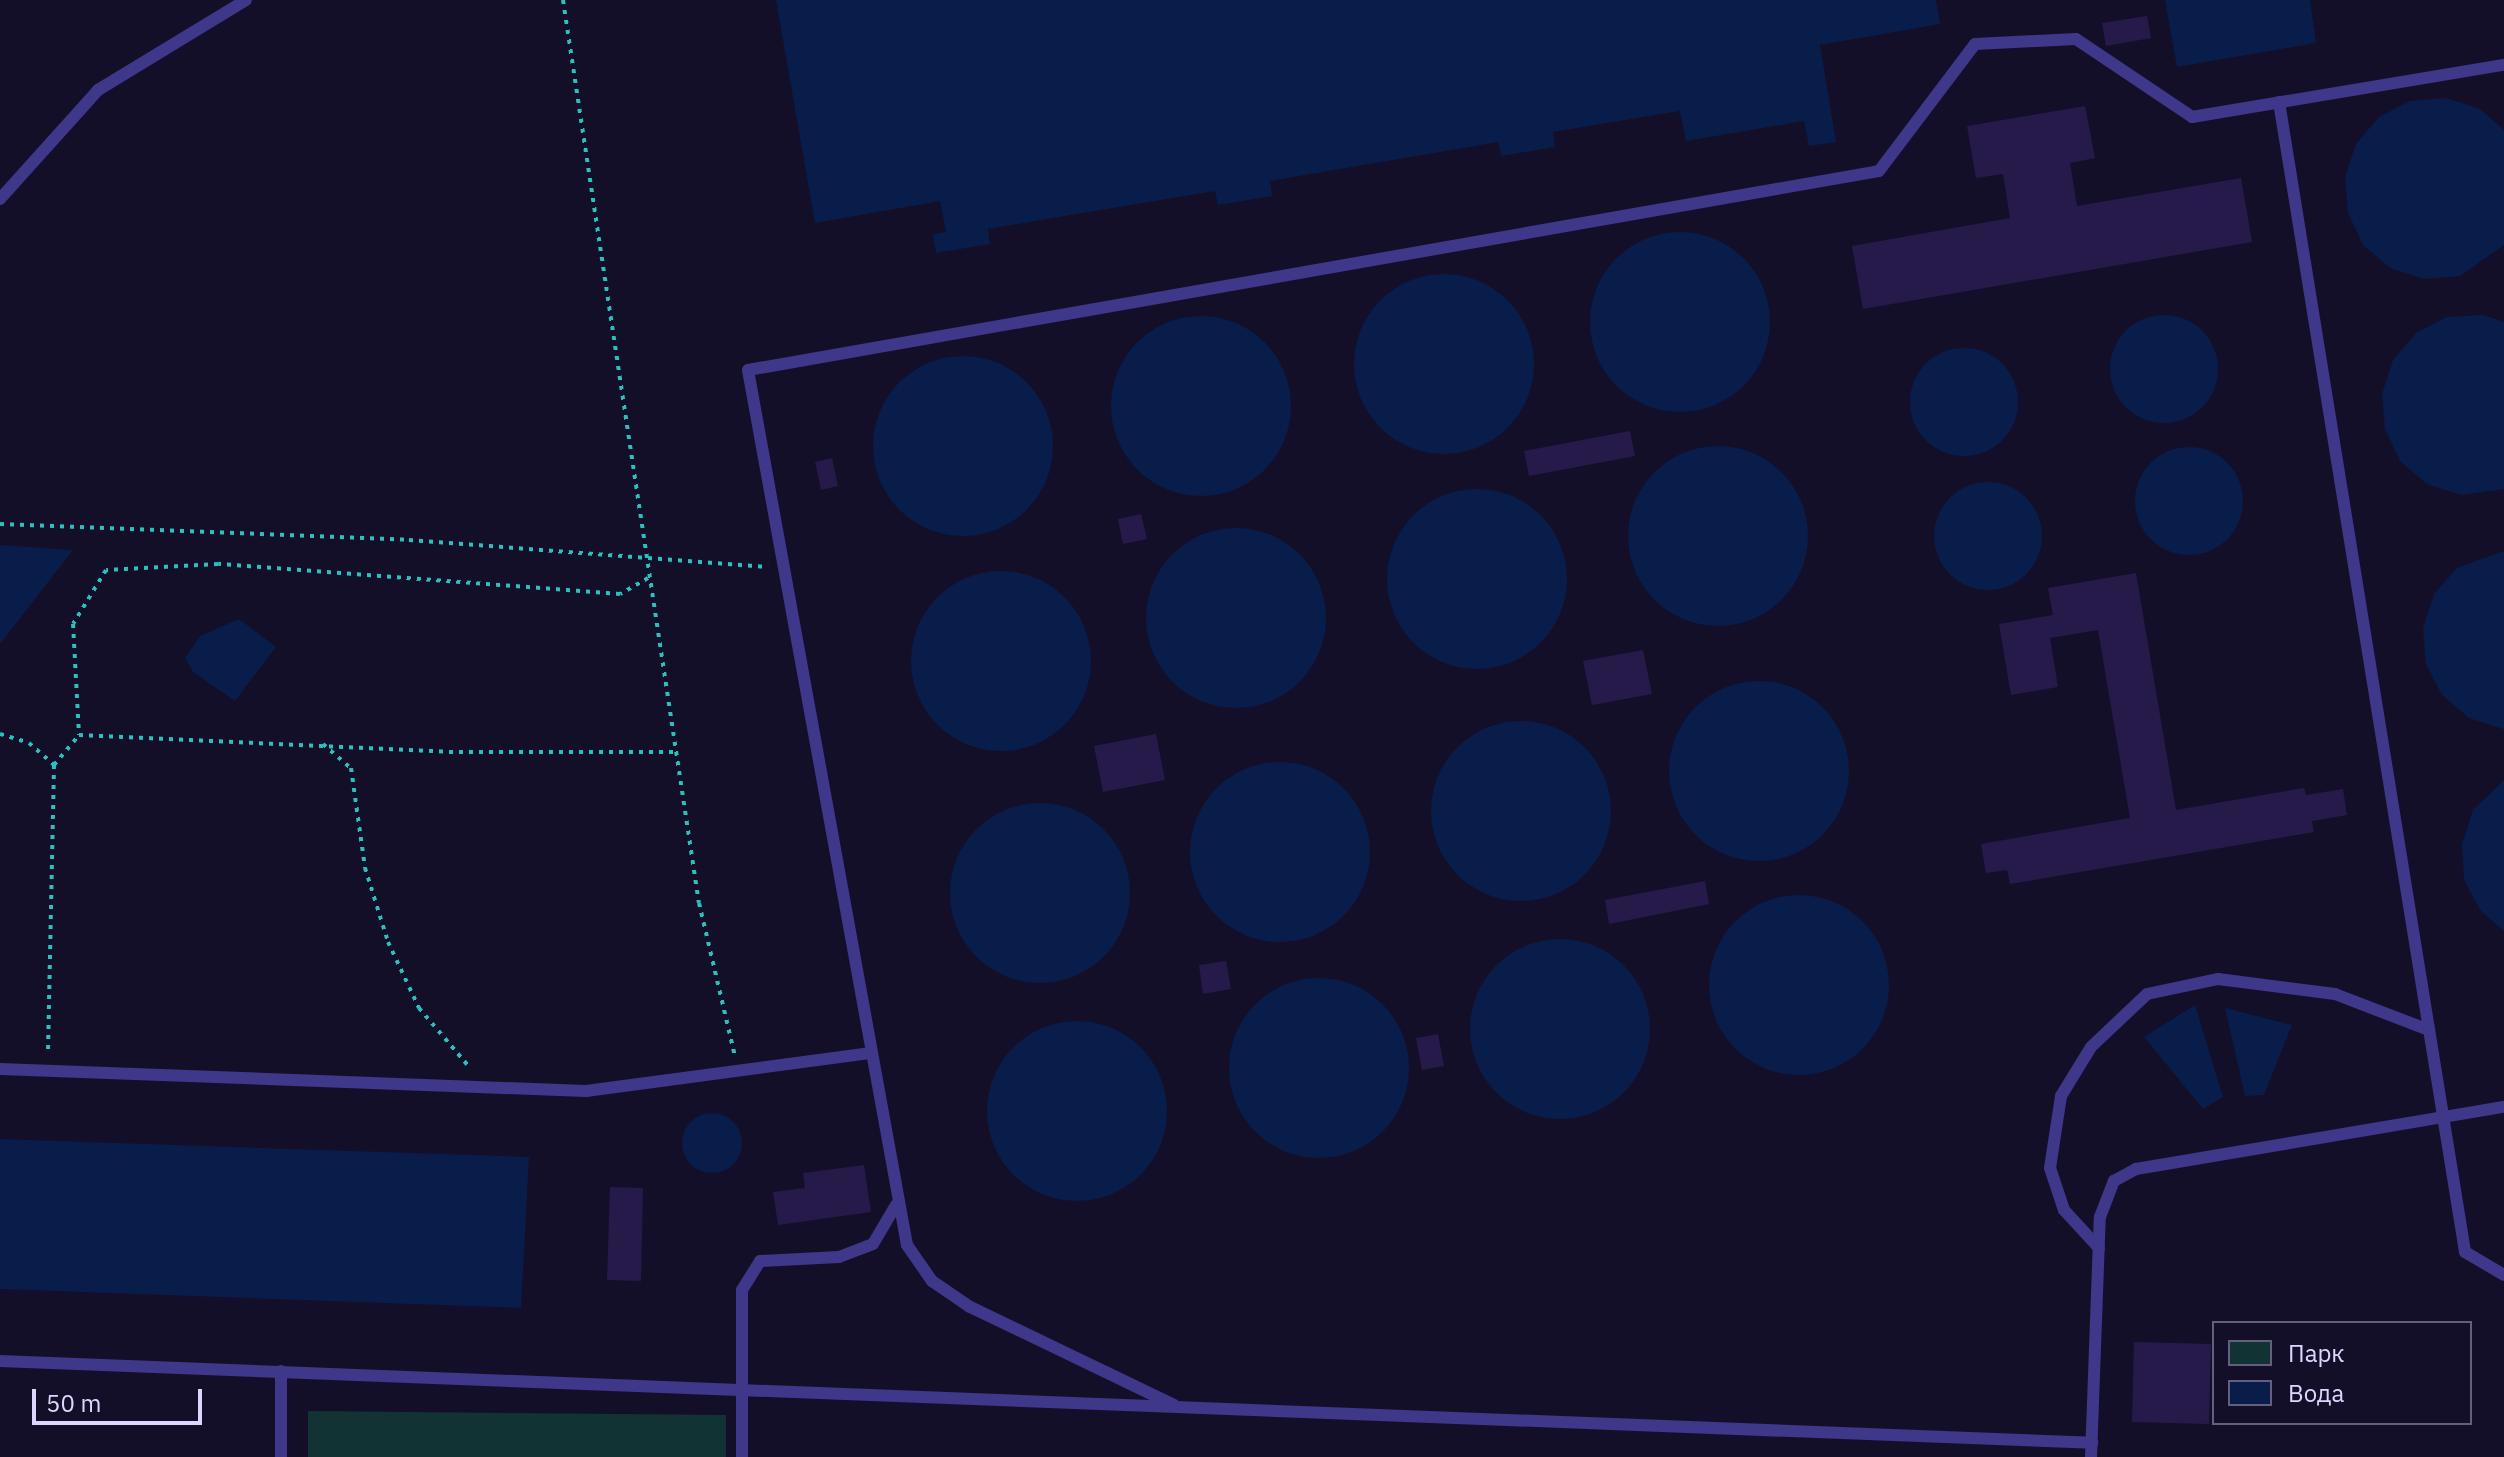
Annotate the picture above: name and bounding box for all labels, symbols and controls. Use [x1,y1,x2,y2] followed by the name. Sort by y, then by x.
[2212,1321,2472,1425] legend
[2288,1337,2345,1369] text: Парк
[36,1373,206,1423] scale bar
[2288,1377,2344,1409] text: Вода
[46,1387,101,1419] text: 50 m

